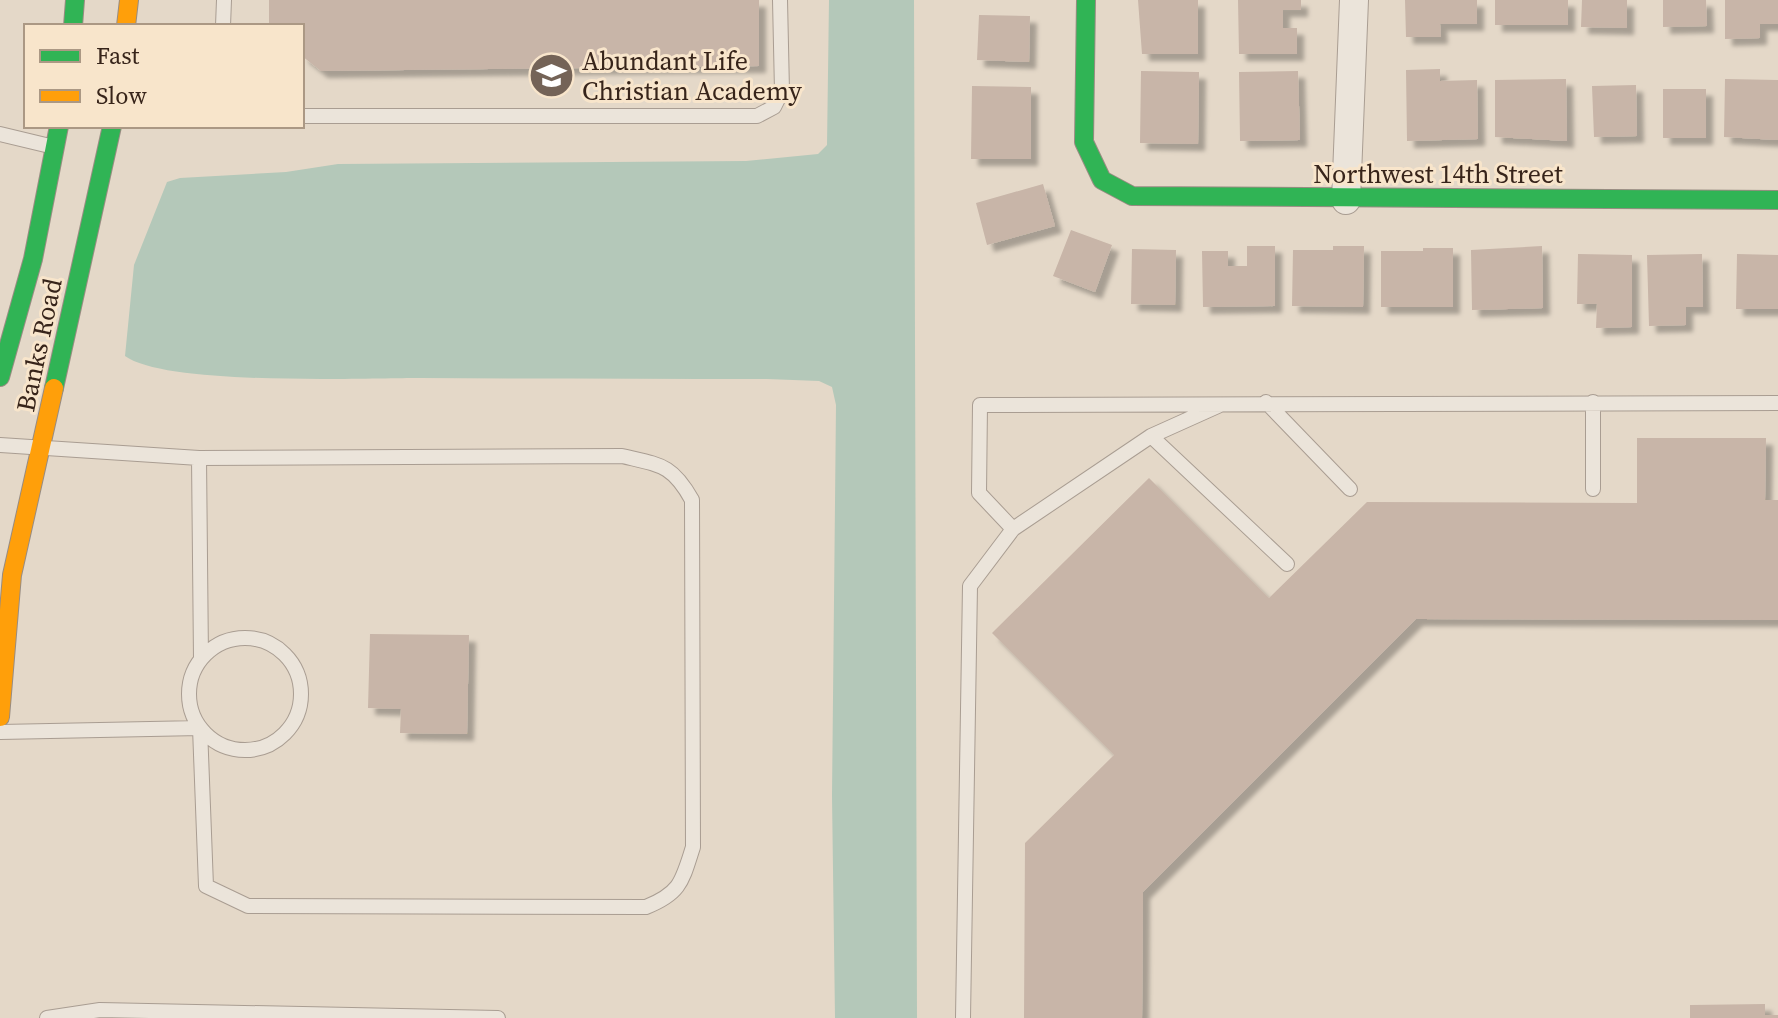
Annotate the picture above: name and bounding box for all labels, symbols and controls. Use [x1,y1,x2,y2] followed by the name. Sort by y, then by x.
[24,24,304,128] legend
[96,39,140,72] text: Fast
[582,43,802,109] place label: Abundant Life Christian Academy
[527,52,575,100] school or university icon: Abundant Life Christian Academy
[96,79,147,112] text: Slow
[1313,156,1563,192] street label: Northwest 14th Street
[7,275,71,415] street label: Banks Road

